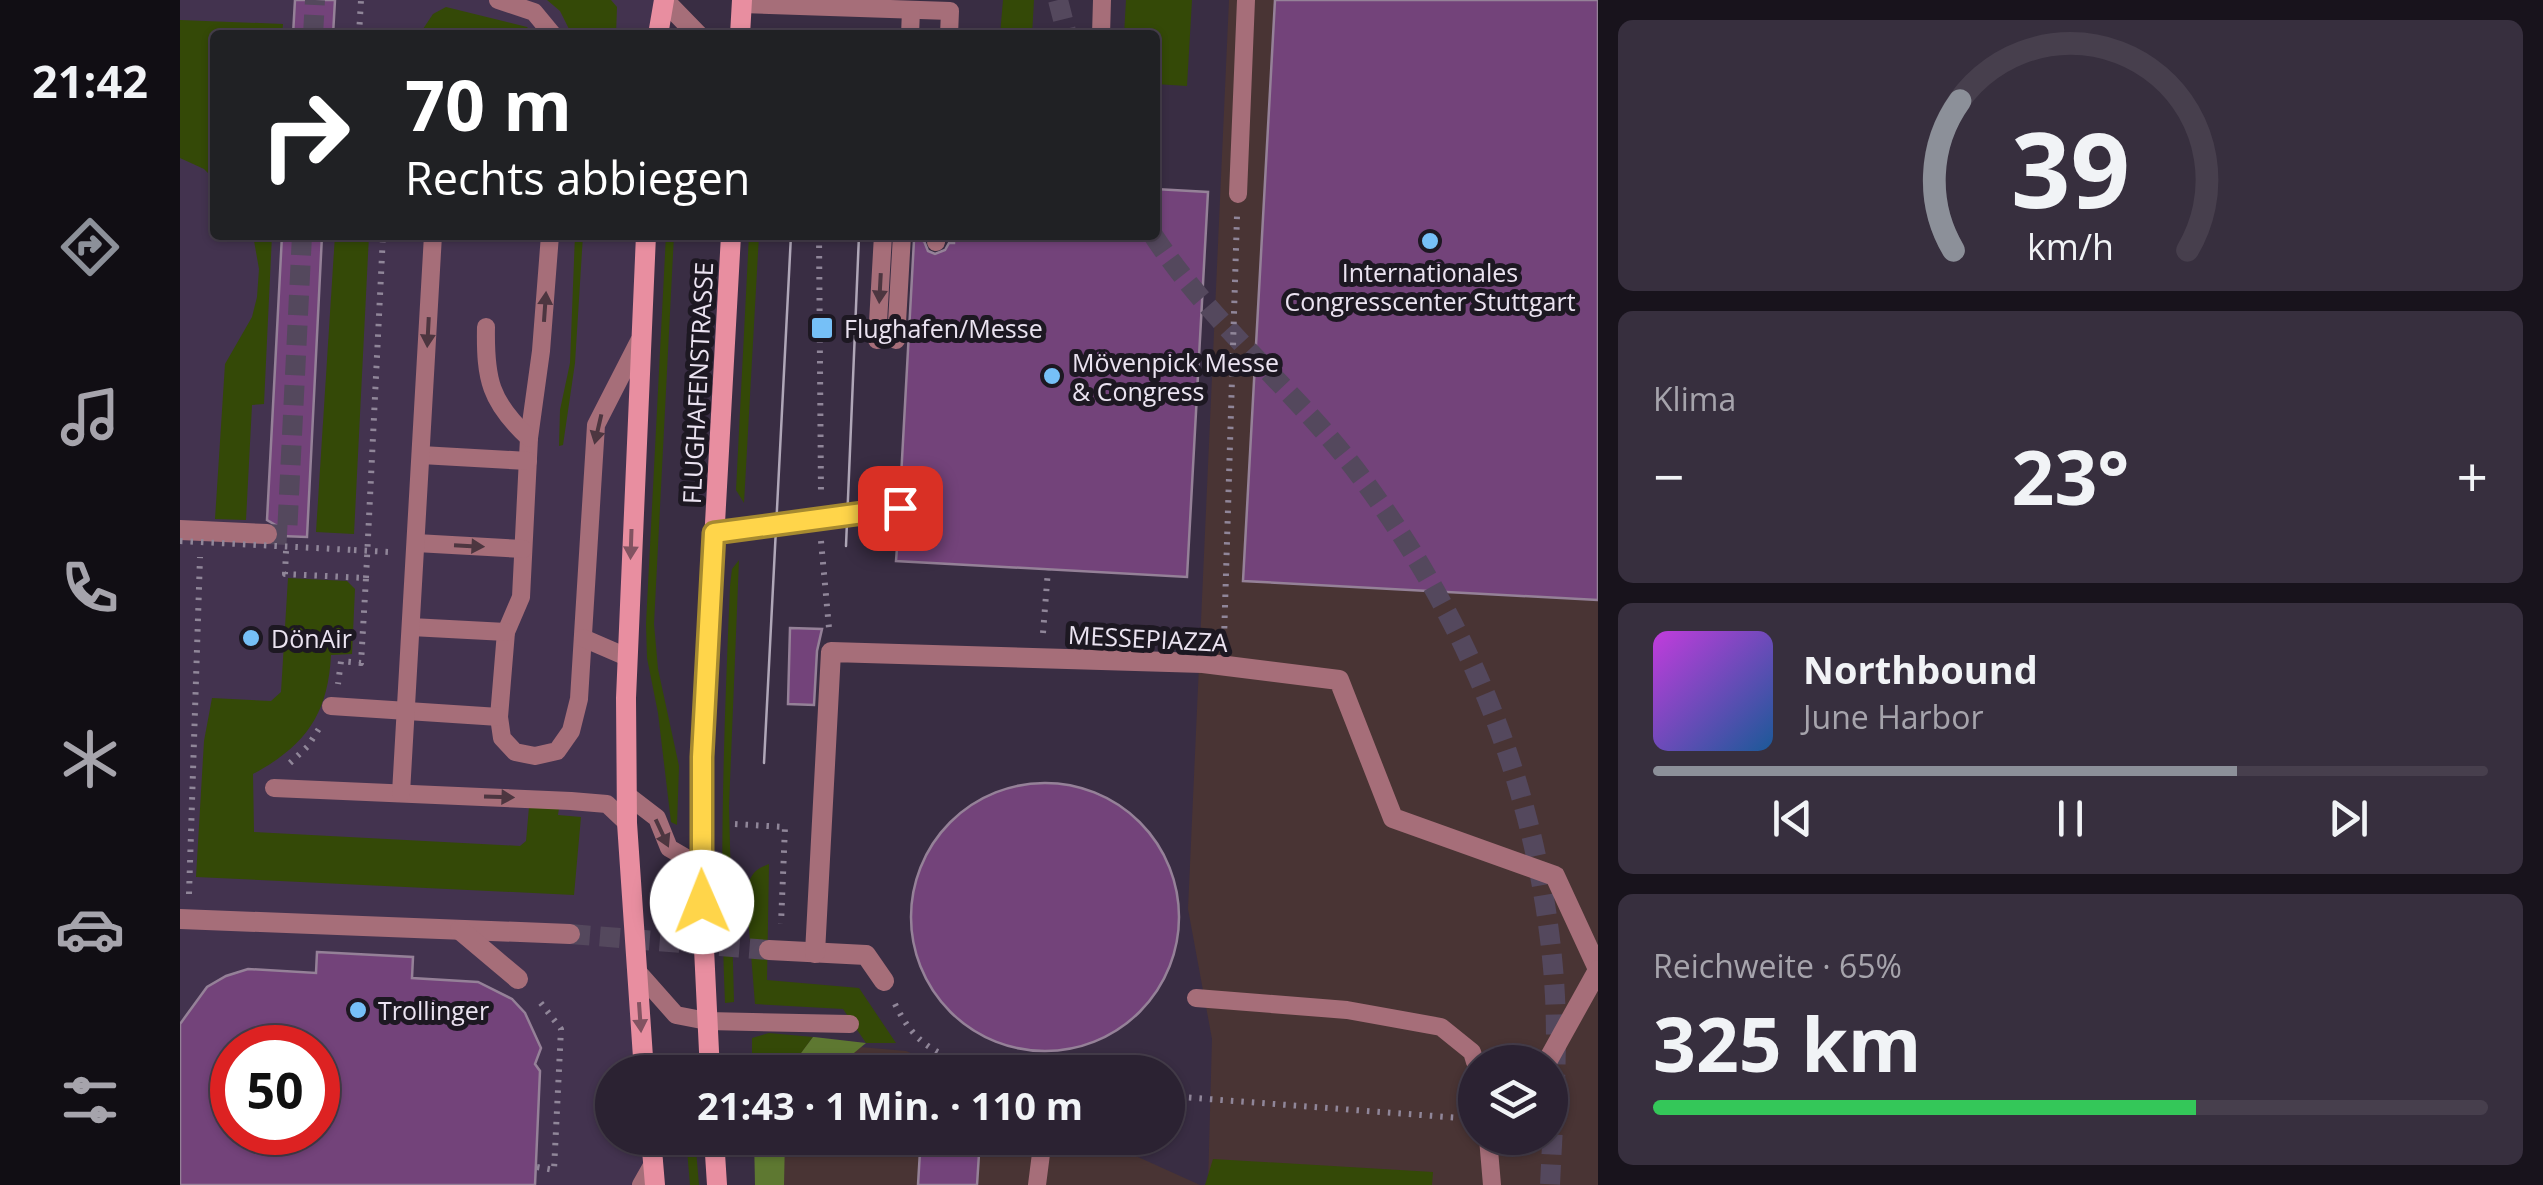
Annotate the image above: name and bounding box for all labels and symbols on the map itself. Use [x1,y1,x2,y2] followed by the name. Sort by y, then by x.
[1419,230,1441,252] marker: Internationales Congresscenter Stuttgart
[1284,255,1576,318] place label: Internationales Congresscenter Stuttgart
[674,261,720,505] street label: FLUGHAFENSTRASSE
[872,272,888,304] one-way arrow
[537,290,553,322] one-way arrow
[844,311,1043,345] place label: Flughafen/Messe
[809,315,835,341] marker: Flughafen/Messe
[420,317,436,349] one-way arrow
[1072,345,1279,408] place label: Mövenpick Messe & Congress
[1041,365,1063,387] marker: Mövenpick Messe & Congress
[590,414,605,445] one-way arrow
[858,466,943,551] pin
[623,528,639,560] one-way arrow
[454,538,486,554] one-way arrow
[1067,617,1229,659] street label: MESSEPIAZZA
[271,621,352,655] place label: DönAir
[240,627,262,649] marker: DönAir
[483,790,515,806] one-way arrow
[654,818,670,847] one-way arrow
[650,850,754,954] position arrow
[378,993,489,1027] place label: Trollinger
[347,999,369,1021] marker: Trollinger
[632,1002,648,1034] one-way arrow
[210,1025,340,1155] speed limit sign: 50

